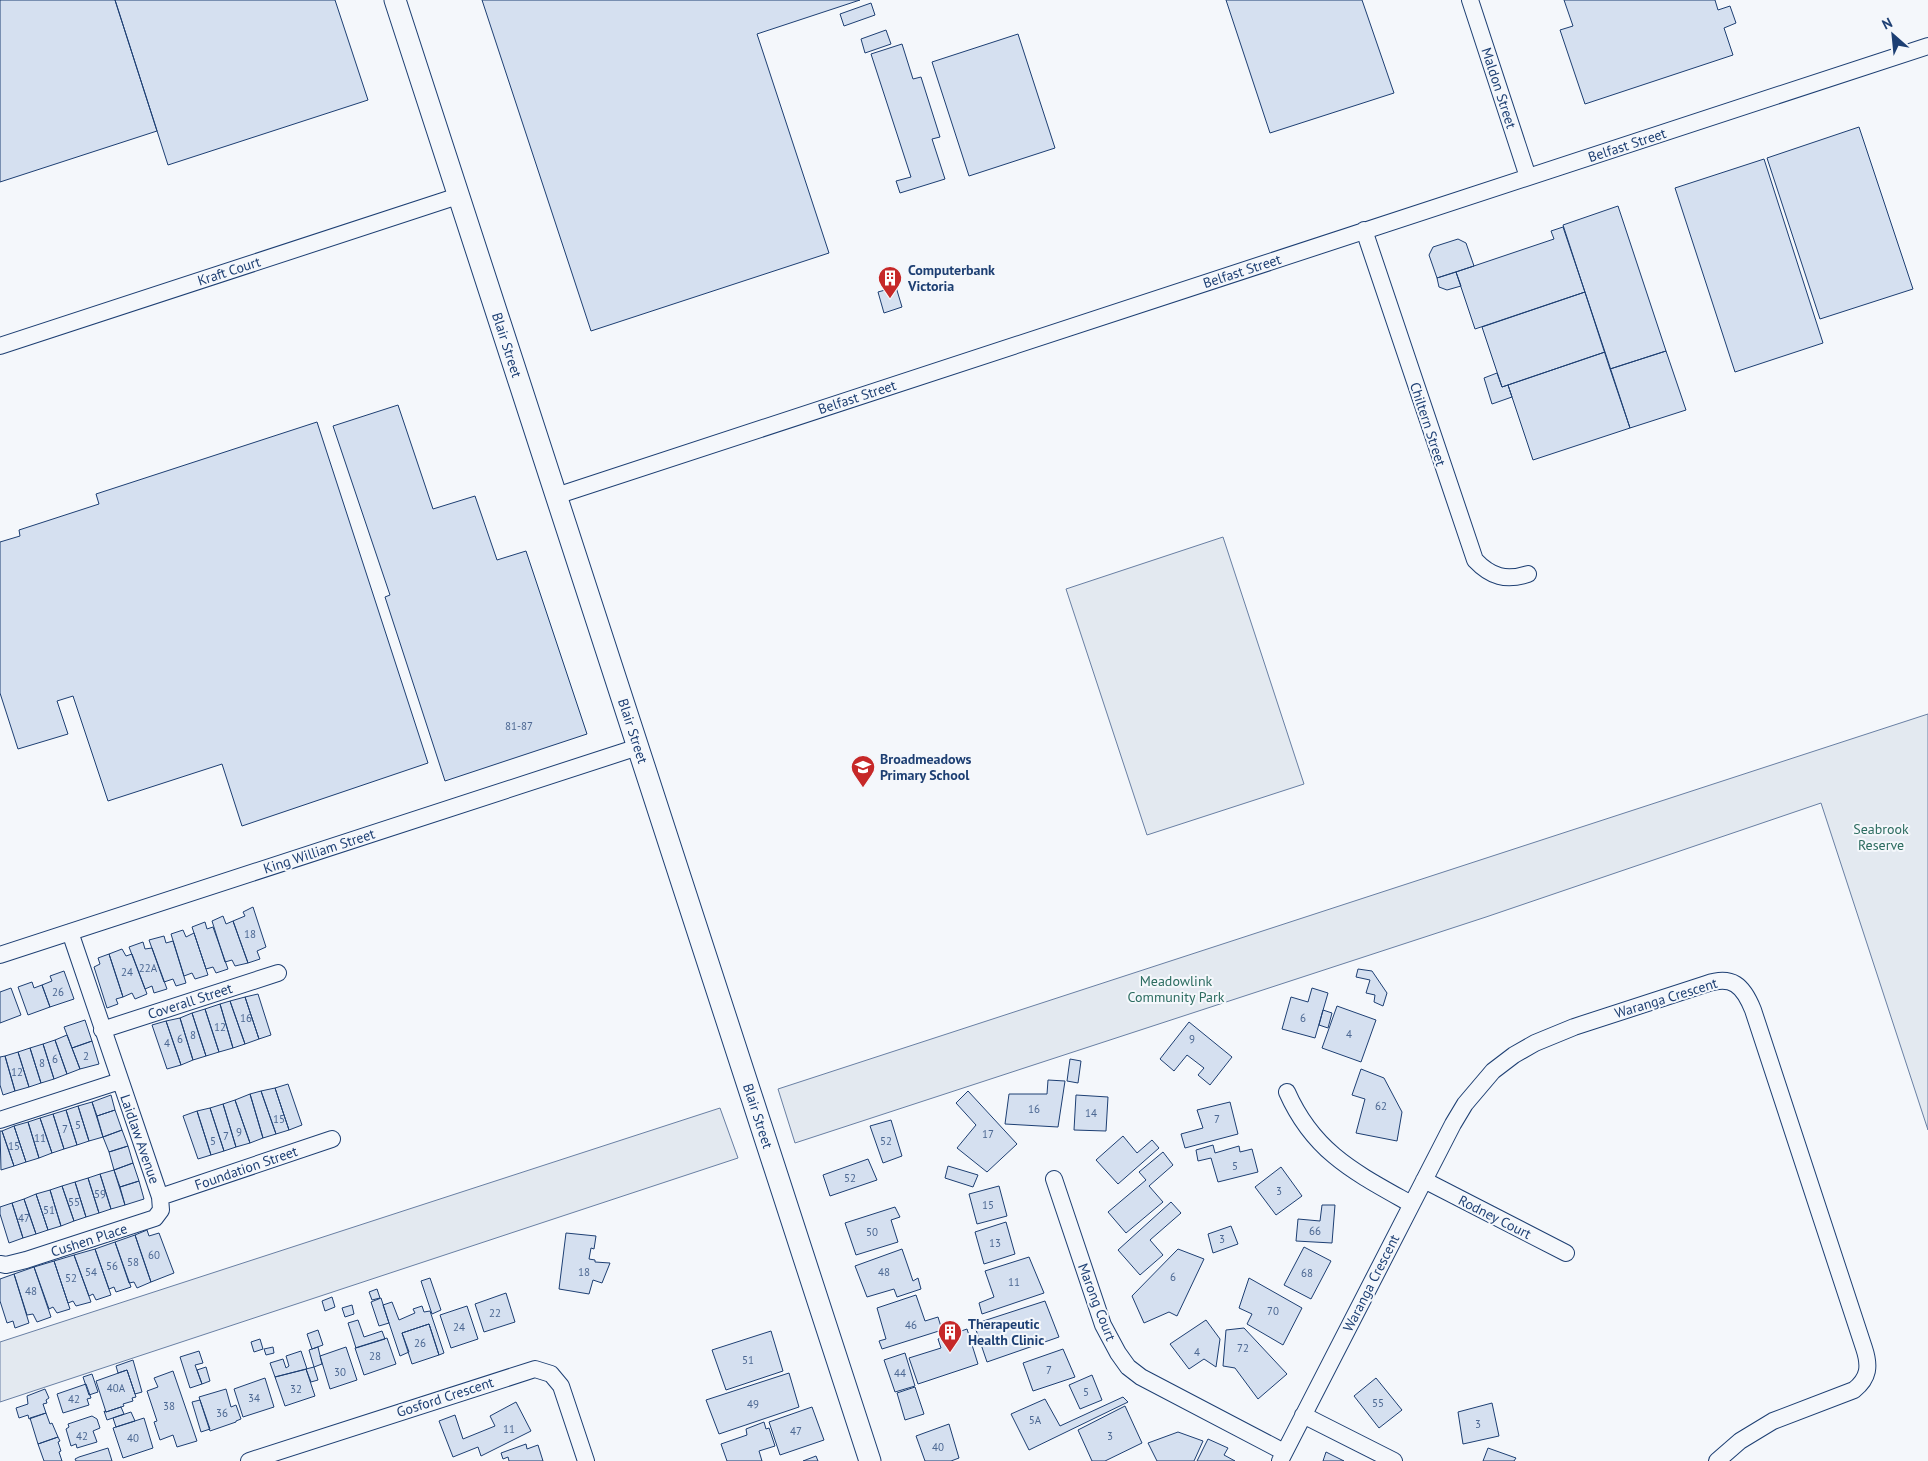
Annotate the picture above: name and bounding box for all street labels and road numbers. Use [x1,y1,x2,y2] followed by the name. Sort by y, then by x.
[1477,45,1521,131] street label: Maldon Street
[1586,124,1669,166] street label: Belfast Street
[1201,250,1284,292] street label: Belfast Street
[195,252,263,290] street label: Kraft Court
[488,310,526,380] street label: Blair Street
[816,376,899,418] street label: Belfast Street
[1406,380,1450,468] street label: Chiltern Street
[614,696,652,766] street label: Blair Street
[261,824,377,877] street label: King William Street
[1612,974,1720,1022] street label: Waranga Crescent
[145,979,235,1023] street label: Coverall Street
[739,1081,777,1151] street label: Blair Street
[116,1092,164,1186] street label: Laidlaw Avenue
[192,1142,300,1194] street label: Foundation Street
[1456,1191,1535,1243] street label: Rodney Court
[48,1219,130,1261] street label: Cushen Place
[1339,1231,1403,1335] street label: Waranga Crescent
[1074,1261,1120,1344] street label: Marong Court
[394,1373,496,1421] street label: Gosford Crescent

